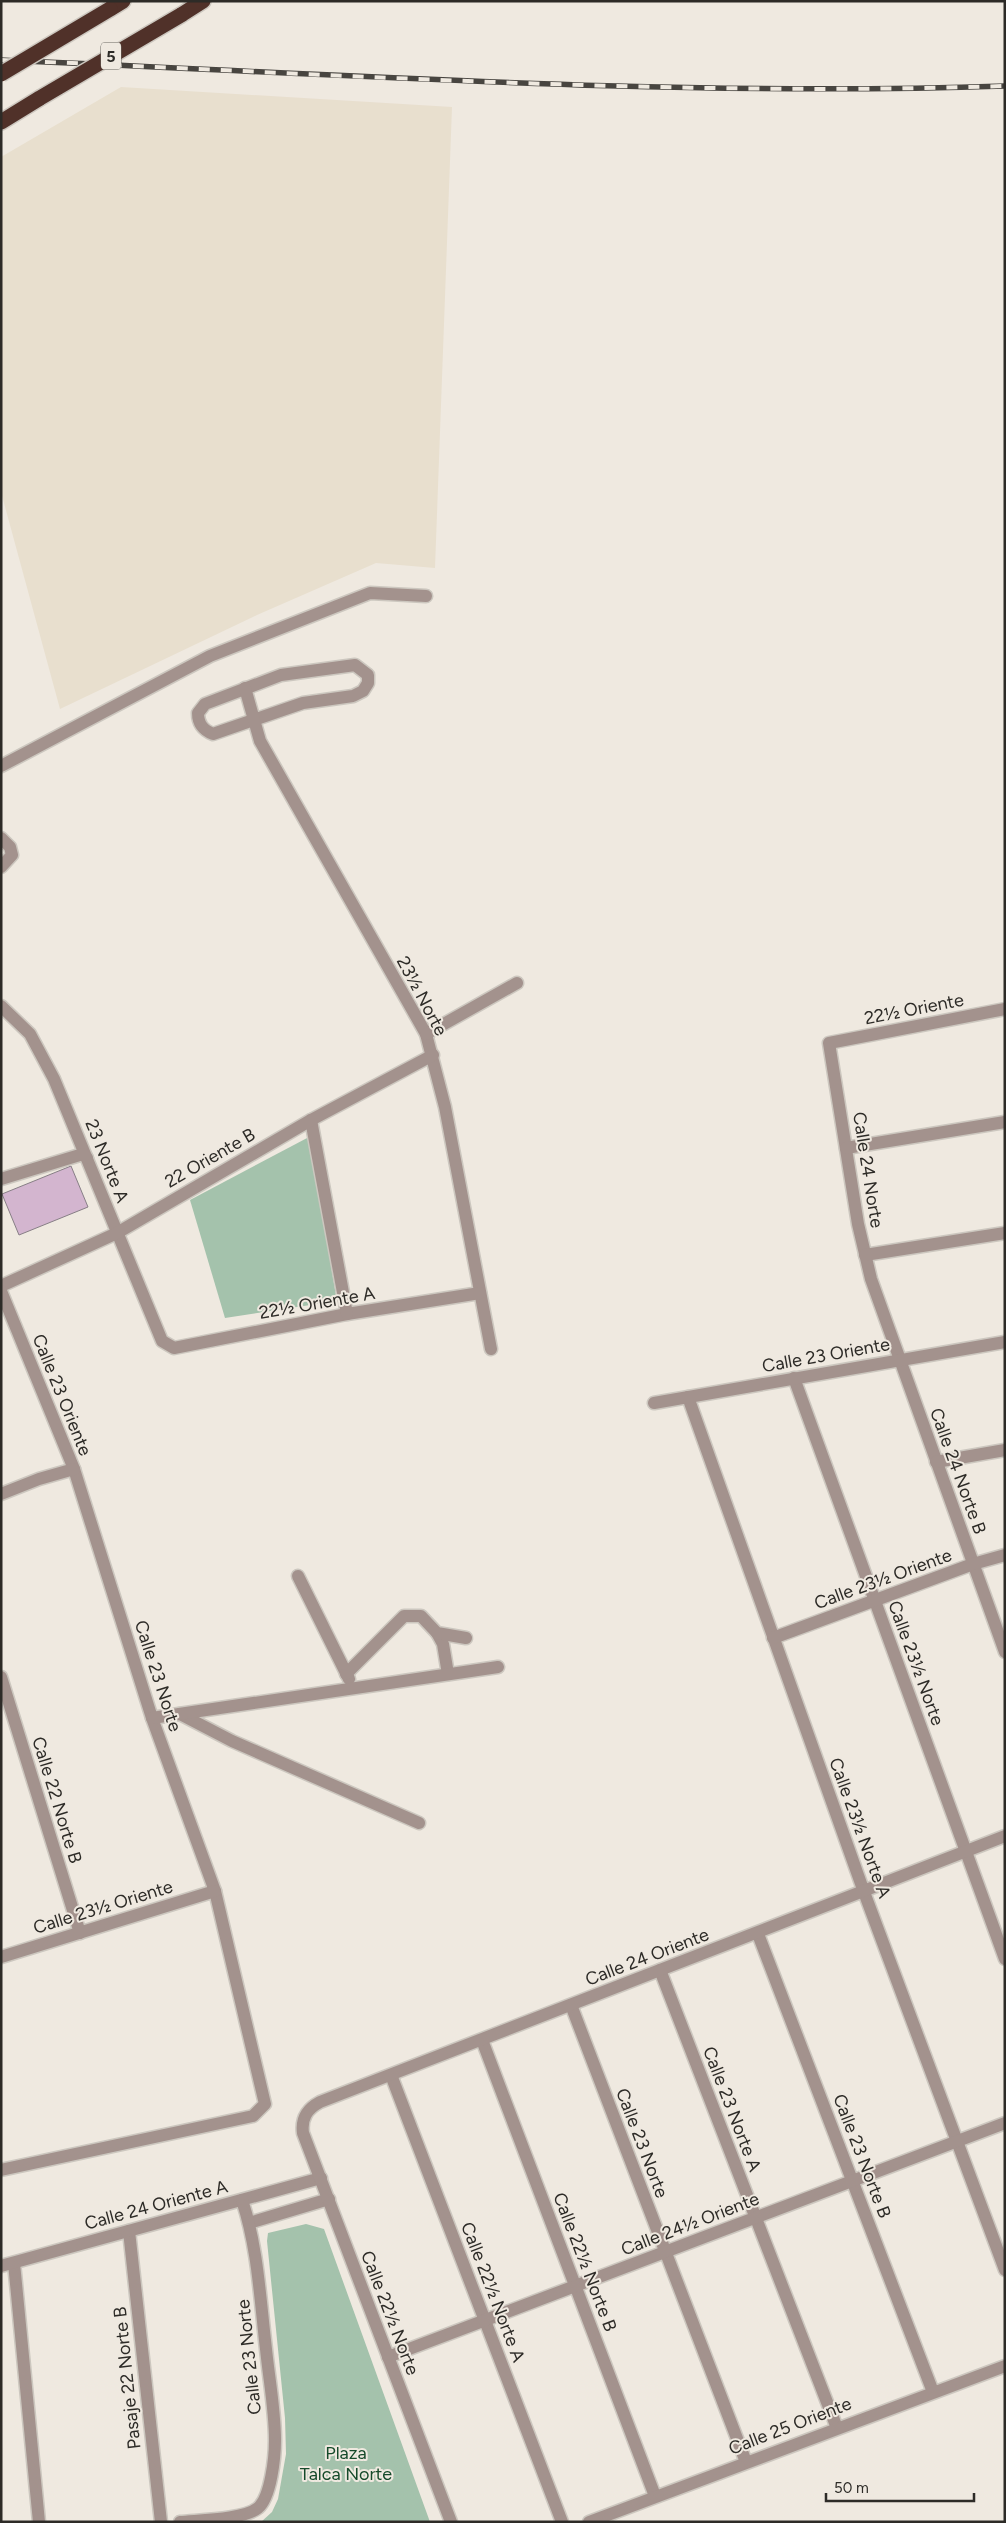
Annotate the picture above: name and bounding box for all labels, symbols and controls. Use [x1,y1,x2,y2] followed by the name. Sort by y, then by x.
[101,42,121,70] road number: 5
[392,953,452,1040] street label: 23½ Norte
[862,989,966,1029] street label: 22½ Oriente
[848,1110,888,1230] street label: Calle 24 Norte
[80,1116,134,1206] street label: 23 Norte A
[161,1123,259,1193] street label: 22 Oriente B
[257,1282,377,1324] street label: 22½ Oriente A
[28,1331,96,1459] street label: Calle 23 Oriente
[760,1333,892,1377] street label: Calle 23 Oriente
[925,1405,991,1537] street label: Calle 24 Norte B
[811,1544,955,1614] street label: Calle 23½ Oriente
[883,1598,949,1729] street label: Calle 23½ Norte
[130,1618,186,1735] street label: Calle 23 Norte
[27,1734,87,1866] street label: Calle 22 Norte B
[824,1755,896,1901] street label: Calle 23½ Norte A
[31,1875,176,1939] street label: Calle 23½ Oriente
[582,1923,712,1991] street label: Calle 24 Oriente
[698,2043,766,2175] street label: Calle 23 Norte A
[611,2085,673,2201] street label: Calle 23 Norte
[828,2091,896,2221] street label: Calle 23 Norte B
[82,2175,230,2235] street label: Calle 24 Oriente A
[618,2187,762,2260] street label: Calle 24½ Oriente
[548,2189,622,2335] street label: Calle 22½ Norte B
[456,2219,530,2365] street label: Calle 22½ Norte A
[356,2248,424,2378] street label: Calle 22½ Norte
[232,2298,266,2416] street label: Calle 23 Norte
[109,2306,145,2450] street label: Pasaje 22 Norte B
[725,2392,855,2460] street label: Calle 25 Oriente
[300,2442,392,2485] park label: Plaza Talca Norte
[826,2470,974,2502] scale bar
[834,2479,869,2497] text: 50 m

